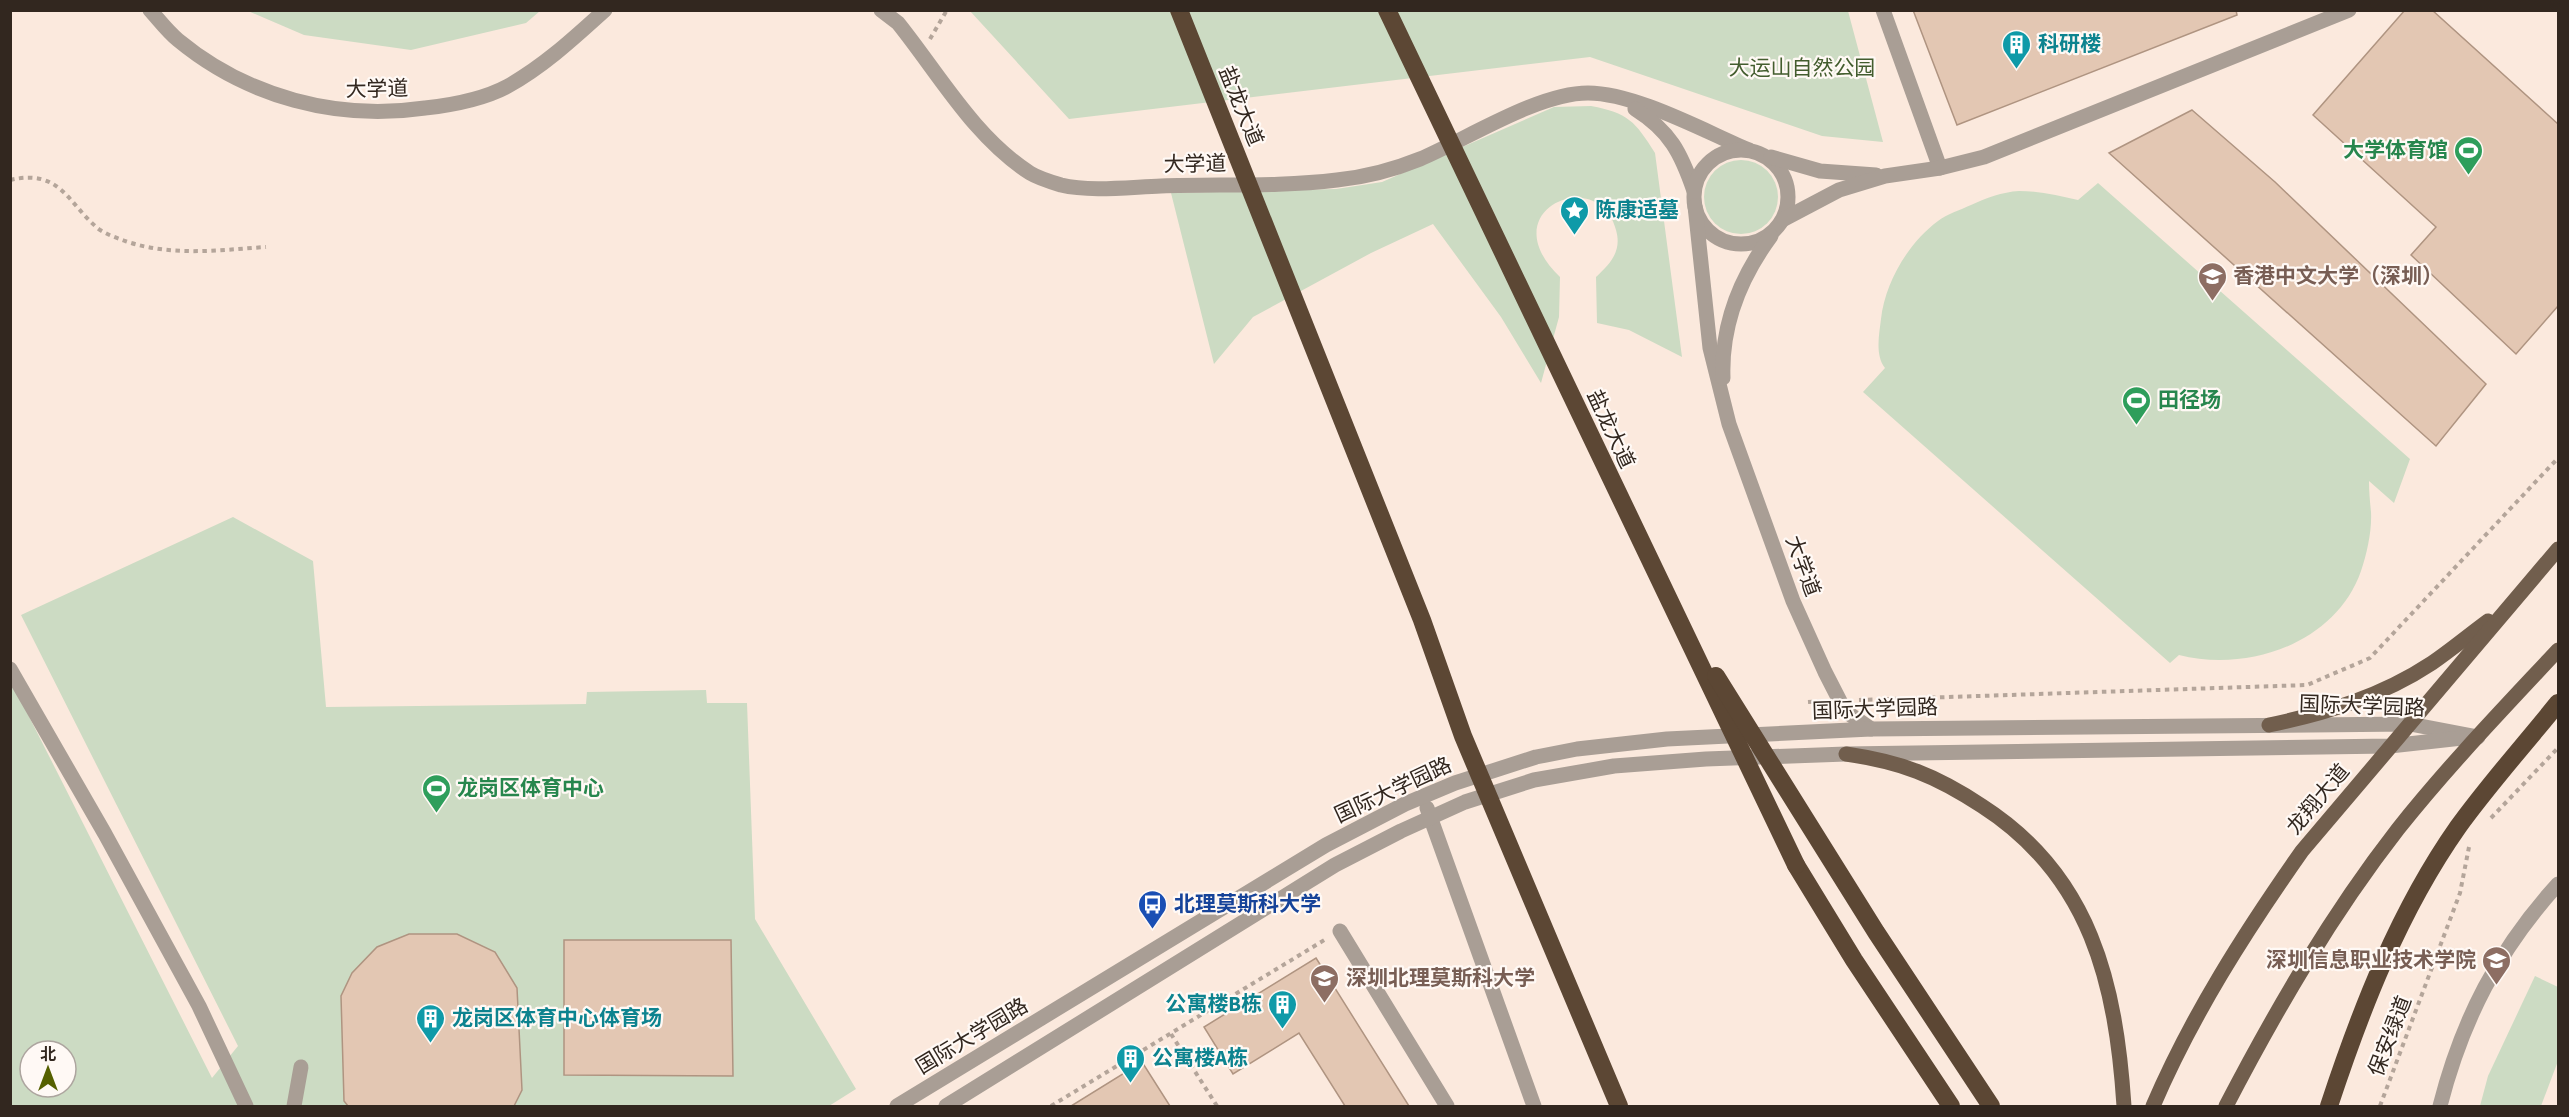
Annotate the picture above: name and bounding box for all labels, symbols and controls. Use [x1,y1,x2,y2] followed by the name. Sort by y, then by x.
[2001,28,2033,70] building icon: 科研楼
[2038,29,2101,59] place label: 科研楼
[1729,53,1876,83] park label: 大运山自然公园
[1211,61,1271,151] street label: 盐龙大道
[345,73,409,105] street label: 大学道
[2453,134,2485,176] sports icon: 大学体育馆
[2343,135,2448,165] place label: 大学体育馆
[1163,148,1227,180] street label: 大学道
[1558,194,1590,236] place icon: 陈康适墓
[1595,195,1679,225] place label: 陈康适墓
[2196,260,2228,302] school or university icon: 香港中文大学（深圳）
[2233,261,2443,291] place label: 香港中文大学（深圳）
[2121,384,2153,426] sports icon: 田径场
[1580,385,1642,473] street label: 盐龙大道
[2158,385,2221,415] place label: 田径场
[1778,531,1828,601] street label: 大学道
[2299,689,2425,723] street label: 国际大学园路
[1812,692,1938,726] street label: 国际大学园路
[1330,750,1456,830] street label: 国际大学园路
[2280,757,2356,841] street label: 龙翔大道
[420,772,452,814] sports icon: 龙岗区体育中心
[457,773,604,803] place label: 龙岗区体育中心
[1137,888,1169,930] bus stop icon: 北理莫斯科大学
[1174,889,1321,919] place label: 北理莫斯科大学
[2481,944,2513,986] school or university icon: 深圳信息职业技术学院
[2266,945,2476,975] place label: 深圳信息职业技术学院
[1309,962,1341,1004] school or university icon: 深圳北理莫斯科大学
[1346,963,1535,993] place label: 深圳北理莫斯科大学
[1267,988,1299,1030] building icon: 公寓楼B栋
[1165,989,1262,1019] place label: 公寓楼B栋
[910,991,1034,1081] street label: 国际大学园路
[2361,991,2419,1081] street label: 保安绿道
[415,1002,447,1044] building icon: 龙岗区体育中心体育场
[452,1003,662,1033] place label: 龙岗区体育中心体育场
[18,1039,78,1099] north arrow
[1115,1042,1147,1084] building icon: 公寓楼A栋
[1152,1043,1248,1073] place label: 公寓楼A栋
[40,1044,56,1066] text: 北

